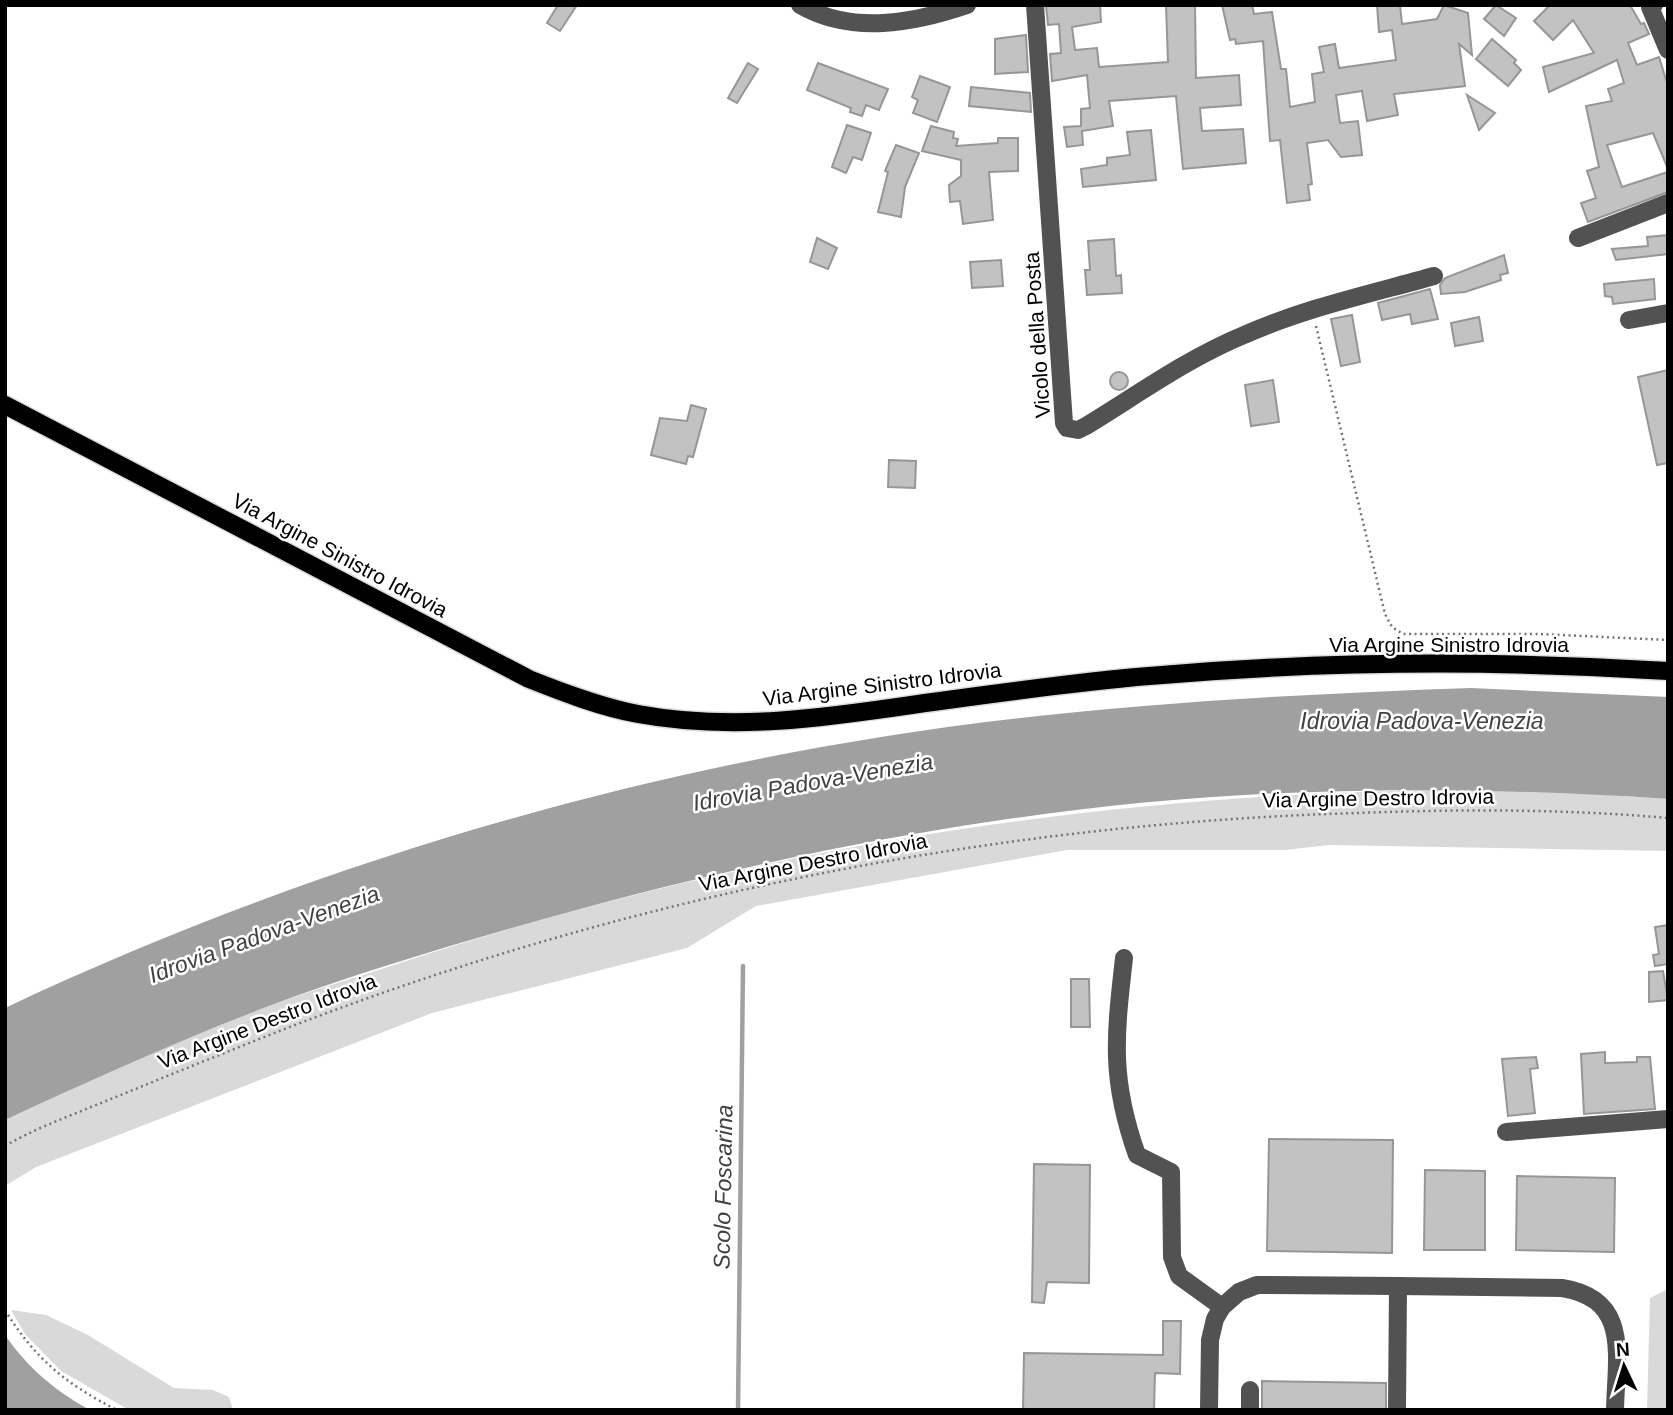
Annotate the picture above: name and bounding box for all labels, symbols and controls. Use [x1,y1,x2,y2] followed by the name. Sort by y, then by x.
[1020,251,1054,419] street label: Vicolo della Posta
[229,488,452,622] street label: Via Argine Sinistro Idrovia
[1329,633,1569,656] street label: Via Argine Sinistro Idrovia
[761,658,1003,710] street label: Via Argine Sinistro Idrovia
[1300,708,1544,734] water label: Idrovia Padova-Venezia
[691,748,935,816] water label: Idrovia Padova-Venezia
[1262,784,1494,812] street label: Via Argine Destro Idrovia
[697,829,929,895] street label: Via Argine Destro Idrovia
[145,880,383,988] water label: Idrovia Padova-Venezia
[155,969,380,1073] street label: Via Argine Destro Idrovia
[709,1104,737,1270] water label: Scolo Foscarina
[1589,1331,1659,1401] north arrow
[1615,1339,1630,1360] text: N

